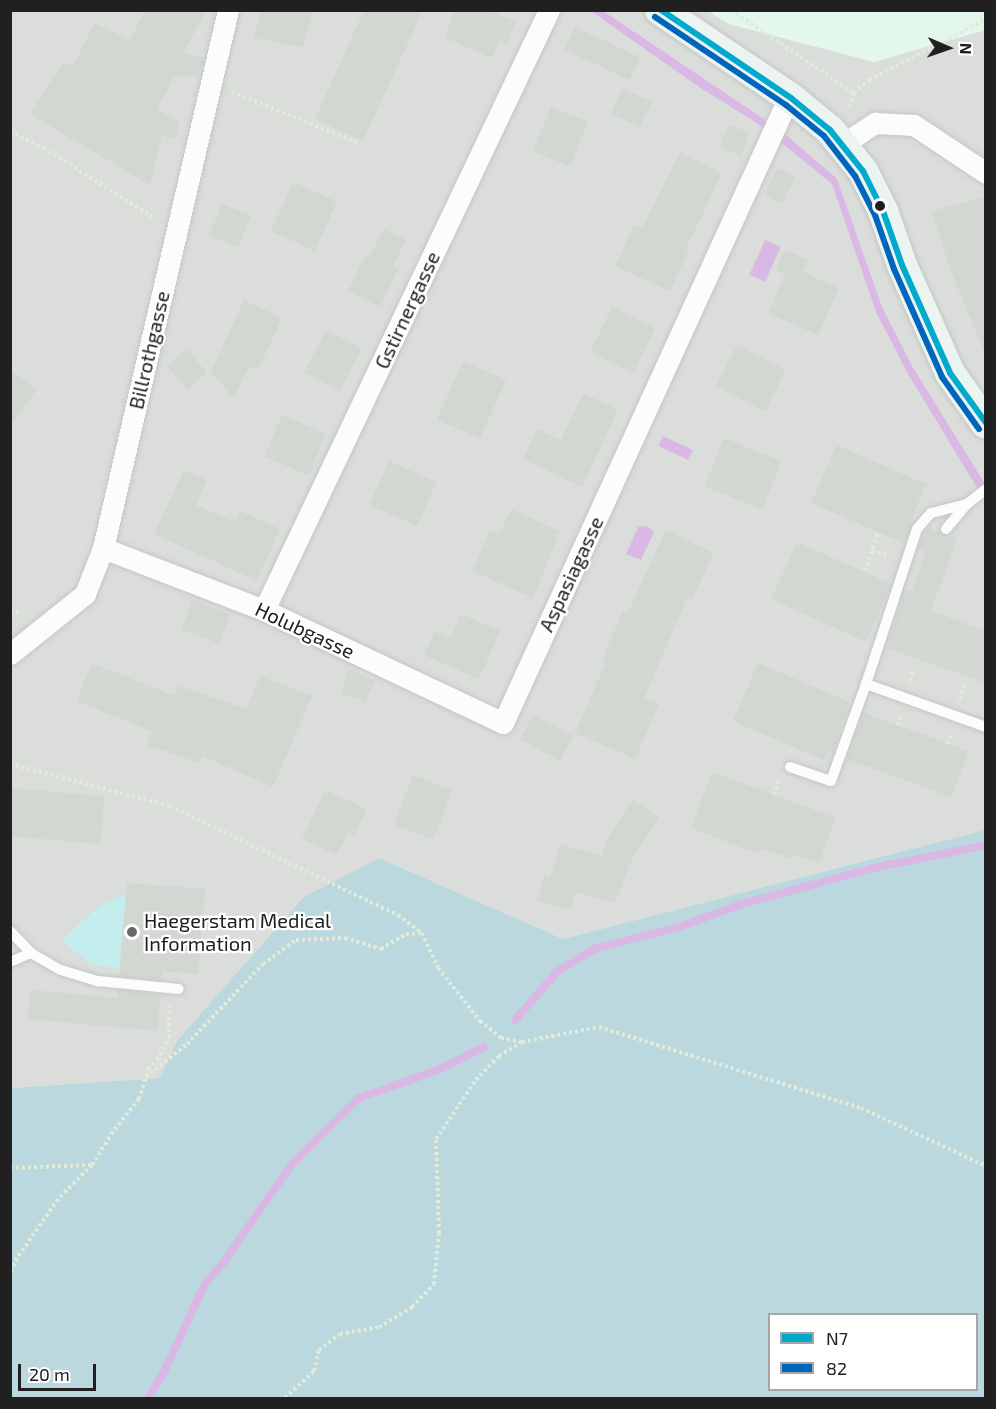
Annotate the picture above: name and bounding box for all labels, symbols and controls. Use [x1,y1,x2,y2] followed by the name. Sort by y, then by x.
[918,18,978,78] north arrow
[957,43,976,55] text: N
[874,200,886,212] unlabelled marker
[369,248,445,372] street label: Gstirnergasse
[124,289,174,411] street label: Billrothgasse
[534,513,608,635] street label: Aspasiagasse
[252,597,358,663] street label: Holubgasse
[144,909,331,956] place label: Haegerstam Medical Information
[125,925,139,939] marker: Haegerstam Medical Information
[768,1313,978,1391] legend
[826,1327,848,1349] text: N7
[21,1352,99,1390] scale bar
[826,1357,847,1379] text: 82
[29,1363,70,1385] text: 20 m

